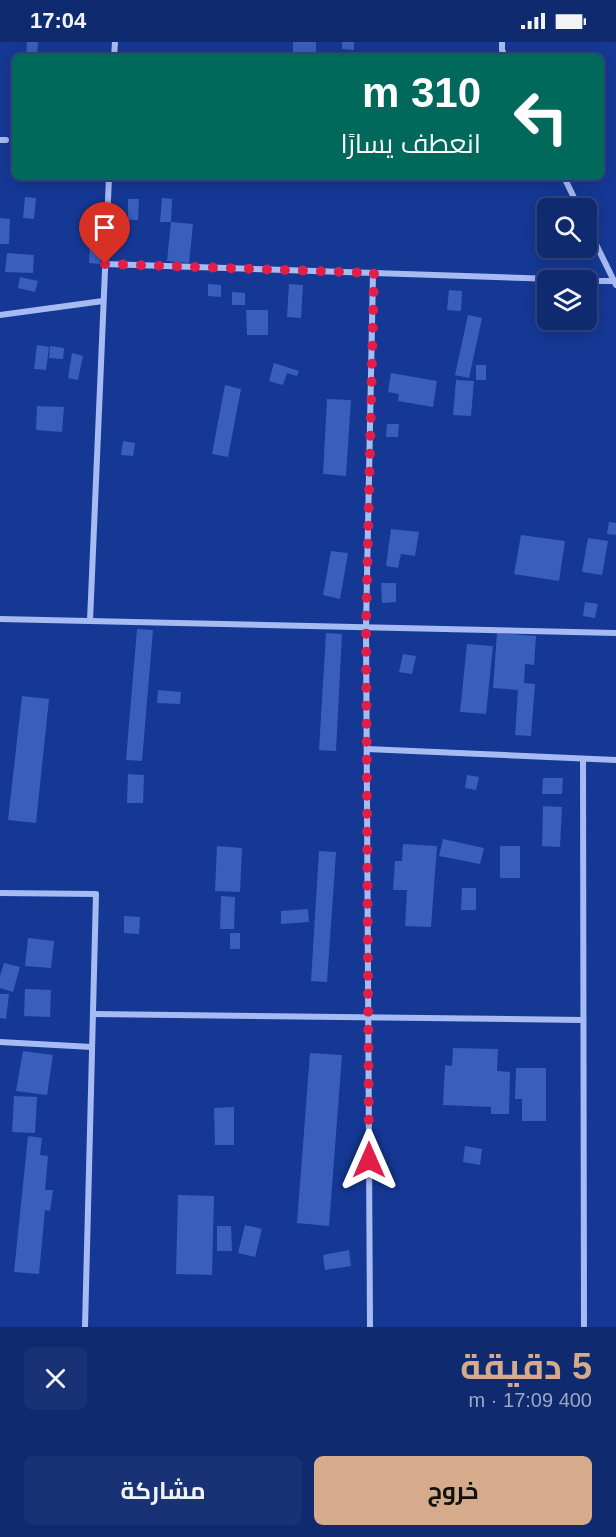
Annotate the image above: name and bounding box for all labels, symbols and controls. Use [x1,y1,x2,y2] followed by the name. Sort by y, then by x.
[30,8,86,33] text: 17:04
[362,69,481,116] text: 310 m
[502,78,580,156] icon: left
[340,129,481,159] text: انعطف يسارًا
[537,198,597,330] map controls
[537,198,597,258] button: search
[79,202,130,264] pin
[88,211,121,244] icon: arrive
[537,270,597,330] button: layers
[337,1128,401,1192] position arrow
[460,1346,592,1387] text: 5 دقيقة
[24,1347,87,1410] button: close
[469,1389,592,1411] text: 400 m · 17:09
[24,1456,302,1525] button: مشاركة
[314,1456,592,1525] button: خروج

